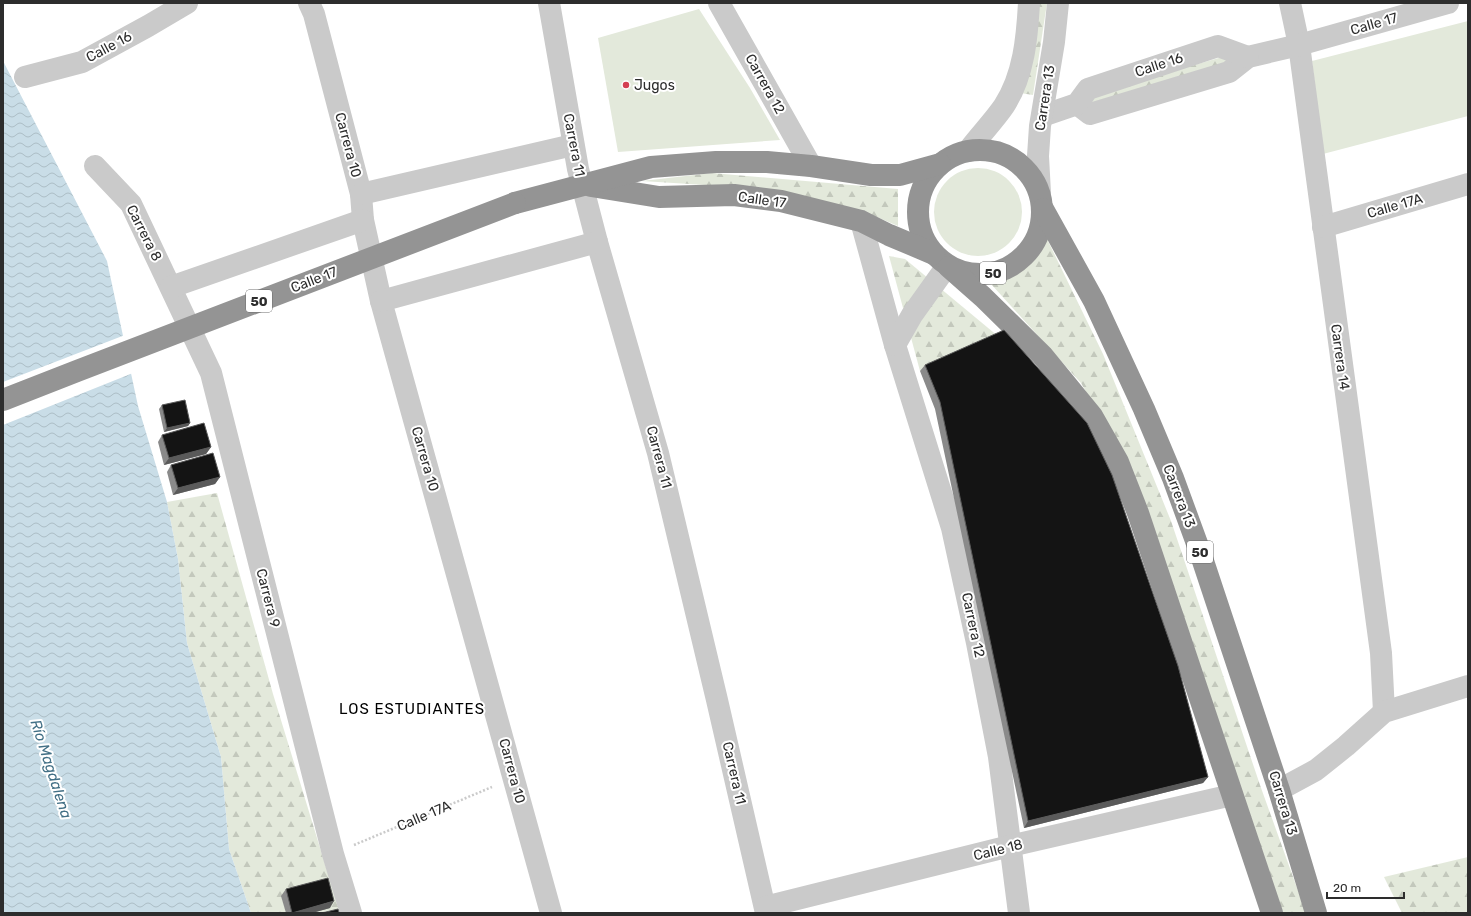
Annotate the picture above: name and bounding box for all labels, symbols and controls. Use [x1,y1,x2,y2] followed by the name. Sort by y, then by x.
[1348,9,1400,39] street label: Calle 17
[83,28,135,66] street label: Calle 16
[1133,49,1185,81] street label: Calle 16
[742,51,788,117] street label: Carrera 12
[1031,64,1059,132] street label: Carrera 13
[634,77,675,94] place label: Jugos
[621,80,631,90] marker: Jugos
[331,111,365,179] street label: Carrera 10
[560,112,588,178] street label: Carrera 11
[737,188,787,212] street label: Calle 17
[1365,190,1425,222] street label: Calle 17A
[123,202,165,264] street label: Carrera 8
[980,262,1006,284] road number: 50
[288,263,340,297] street label: Calle 17
[246,290,272,312] road number: 50
[1327,323,1353,391] street label: Carrera 14
[643,424,675,490] street label: Carrera 11
[408,425,442,493] street label: Carrera 10
[1159,462,1199,530] street label: Carrera 13
[1187,541,1213,563] road number: 50
[252,567,284,629] street label: Carrera 9
[958,591,988,659] street label: Carrera 12
[339,700,485,718] district label: LOS ESTUDIANTES
[27,717,76,821] water label: Río Magdalena
[495,737,529,805] street label: Carrera 10
[719,740,749,806] street label: Carrera 11
[1265,769,1301,837] street label: Carrera 13
[394,797,454,835] street label: Calle 17A
[972,836,1024,864] street label: Calle 18
[1327,874,1404,900] scale bar
[1333,881,1361,895] text: 20 m

